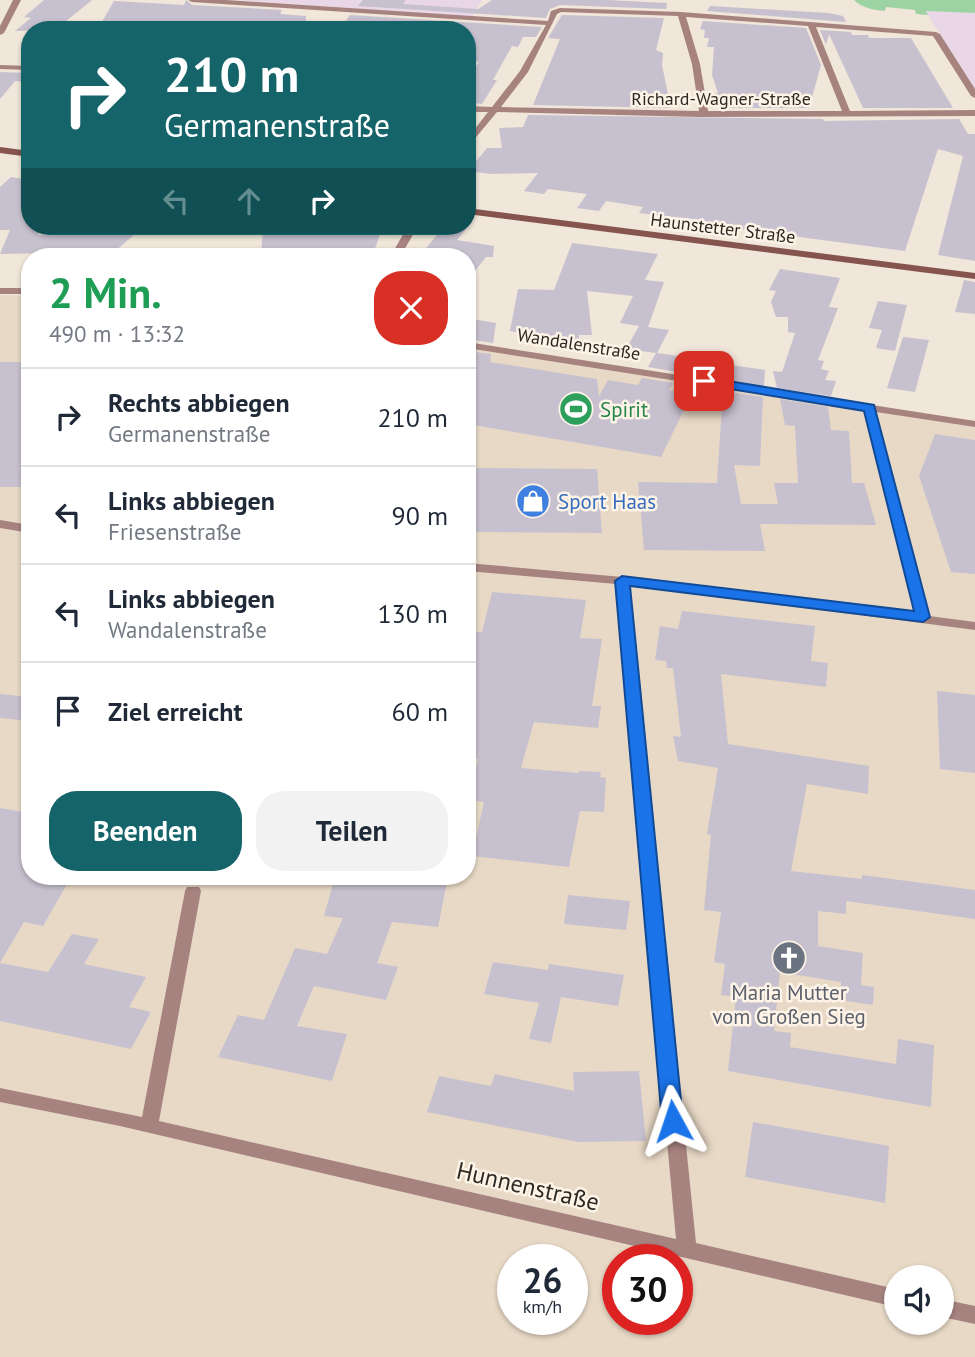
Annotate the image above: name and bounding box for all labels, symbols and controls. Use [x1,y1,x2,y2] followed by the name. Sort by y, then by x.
[164,42,299,106] text: 210 m
[49,49,140,140] icon: right
[631,87,811,110] street label: Richard-Wagner-Straße
[164,104,390,146] text: Germanenstraße
[157,182,195,220] icon: left
[230,182,268,220] icon: ahead
[303,182,341,220] icon: right
[649,208,797,248] street label: Haunstetter Straße
[49,265,162,320] text: 2 Min.
[374,271,448,345] button: close
[49,319,185,348] text: 490 m · 13:32
[516,323,642,365] street label: Wandalenstraße
[674,351,734,411] pin
[685,362,723,400] icon: arrive
[108,386,290,419] text: Rechts abbiegen
[557,390,595,428] sports icon: Spirit
[600,396,648,423] place label: Spirit
[49,398,87,436] icon: right
[377,401,448,434] text: 210 m
[108,419,271,448] text: Germanenstraße
[514,482,552,520] shop icon: Sport Haas
[108,484,275,517] text: Links abbiegen
[558,488,656,515] place label: Sport Haas
[49,496,87,534] icon: left
[392,499,448,532] text: 90 m
[108,517,242,546] text: Friesenstraße
[108,582,275,615] text: Links abbiegen
[49,594,87,632] icon: left
[377,597,448,630] text: 130 m
[108,615,267,644] text: Wandalenstraße
[49,692,87,730] icon: arrive
[108,695,243,728] text: Ziel erreicht
[392,695,448,728] text: 60 m
[49,791,242,871] button: Beenden
[256,791,448,871] button: Teilen
[770,939,808,977] church icon: Maria Mutter vom Großen Sieg
[712,979,866,1030] place label: Maria Mutter vom Großen Sieg
[636,1084,710,1158] position arrow
[454,1155,602,1217] street label: Hunnenstraße
[602,1244,693,1335] speed limit sign: 30
[523,1257,562,1303] text: 26
[884,1265,954,1335] map controls
[884,1265,954,1335] button: sound
[523,1295,562,1318] text: km/h

